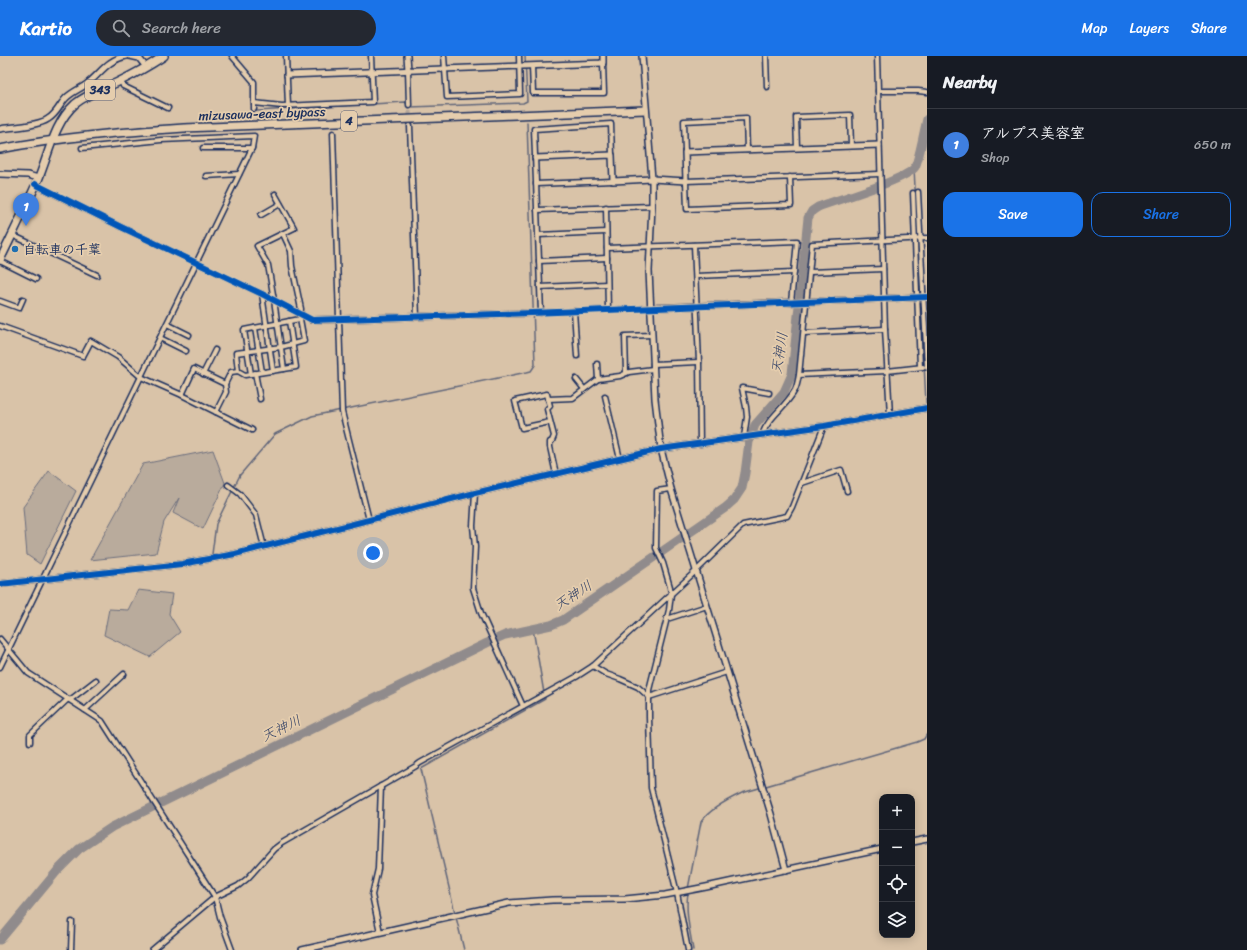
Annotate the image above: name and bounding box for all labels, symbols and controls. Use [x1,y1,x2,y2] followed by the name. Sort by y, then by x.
[96,10,376,46] search box
[20,12,72,45] text: Kartio
[142,15,221,41] text: Search here
[1082,16,1107,41] text: Map
[1129,16,1169,41] text: Layers
[1191,16,1227,41] text: Share
[110,17,132,39] icon: search
[943,67,997,97] text: Nearby
[85,80,115,100] road number: 343
[198,100,326,127] street label: mizusawa-east bypass
[341,111,357,131] road number: 4
[981,120,1085,146] text: アルプス美容室
[953,133,959,156] text: 1
[1194,133,1231,156] text: 650 m
[981,146,1009,169] text: Shop
[943,192,1083,237] button: Save
[1091,192,1231,237] button: Share
[13,193,39,226] pin: 1
[23,238,101,261] place label: 自転車の千葉
[10,244,20,254] marker: 自転車の千葉
[764,330,795,376] water label: 天神川
[363,543,383,563] your location
[549,573,598,617] water label: 天神川
[257,708,306,749] water label: 天神川
[879,794,915,938] map controls
[879,794,915,830] button: +
[879,830,915,866] button: −
[879,866,915,902] button: locate
[879,902,915,938] button: layers

